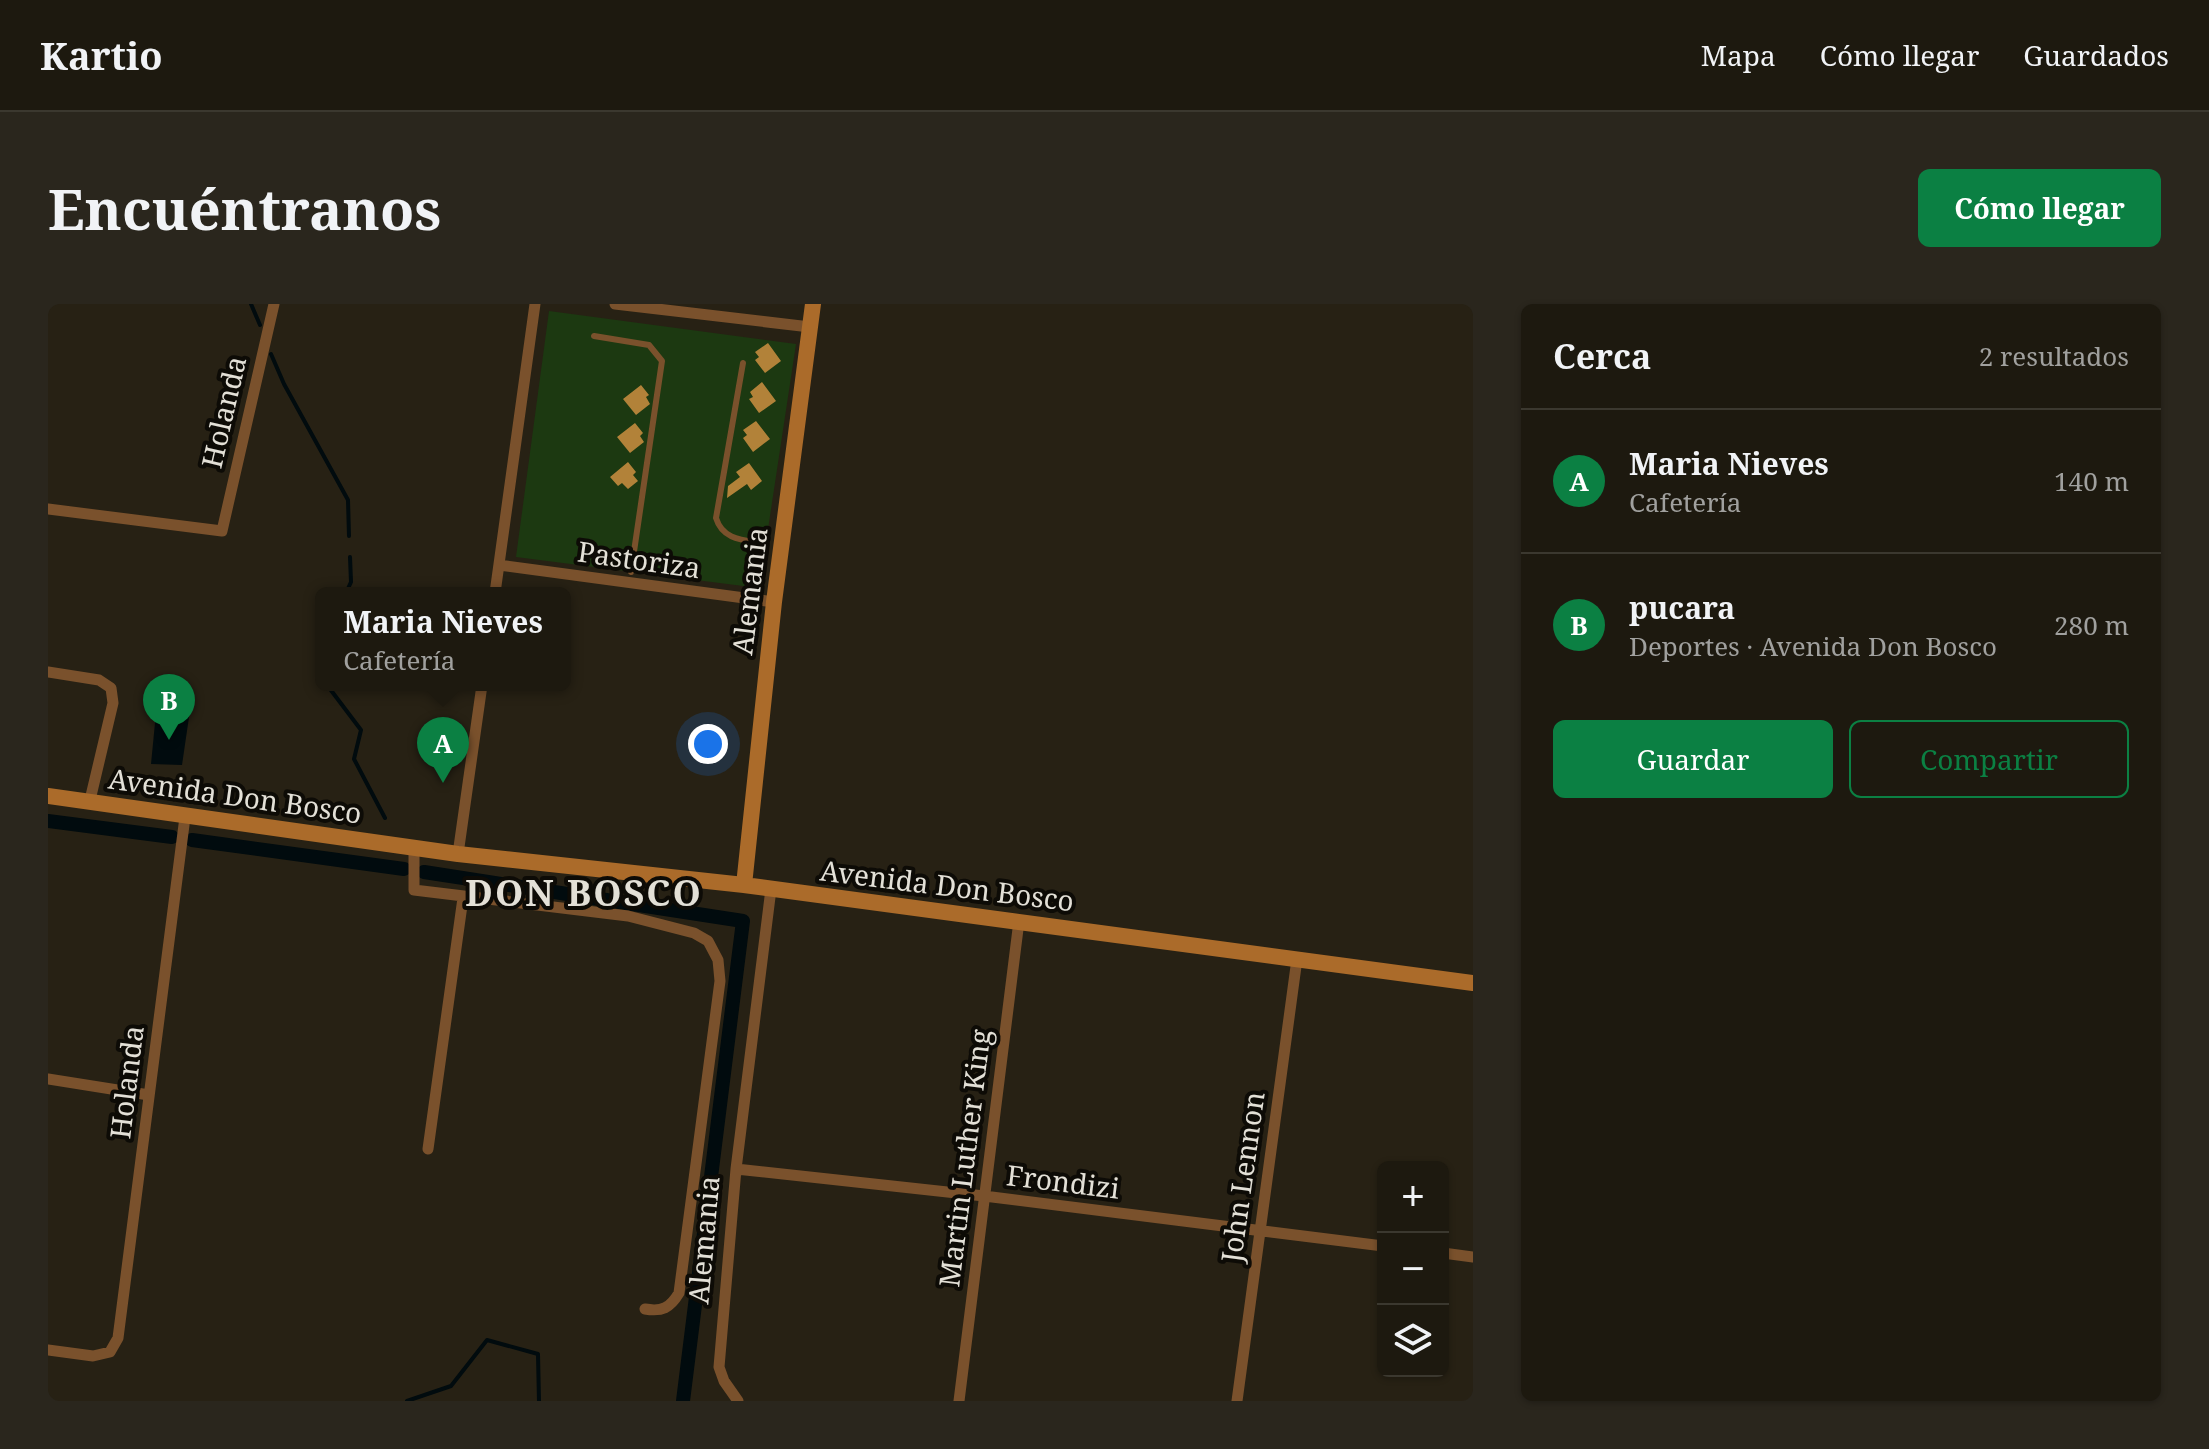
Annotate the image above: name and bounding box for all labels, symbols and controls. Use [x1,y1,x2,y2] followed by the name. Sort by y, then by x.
[40,29,163,81] text: Kartio
[1701,36,1776,74] text: Mapa
[1820,36,1979,74] text: Cómo llegar
[2023,36,2169,74] text: Guardados
[1918,169,2161,247] button: Cómo llegar
[48,170,441,246] text: Encuéntranos
[1553,333,1651,379] text: Cerca
[1979,338,2129,374] text: 2 resultados
[192,352,254,472] street label: Holanda
[1629,443,1829,484] text: Maria Nieves
[1569,463,1589,499] text: A
[2054,463,2129,499] text: 140 m
[1629,484,1741,520] text: Cafetería
[722,525,776,657] street label: Alemania
[575,532,703,586] street label: Pastoriza
[315,587,571,691] popup
[1629,587,1735,628] text: pucara
[343,601,543,642] text: Maria Nieves
[1570,607,1588,643] text: B
[2054,607,2129,643] text: 280 m
[1629,628,1997,664] text: Deportes · Avenida Don Bosco
[343,642,456,678] text: Cafetería
[143,674,195,740] pin: B
[417,717,469,783] pin: A
[1553,720,1833,798] button: Guardar
[1849,720,2129,798] button: Compartir
[688,724,728,764] your location
[106,758,364,832] street label: Avenida Don Bosco
[818,851,1076,919] street label: Avenida Don Bosco
[465,868,703,917] district label: DON BOSCO
[100,1023,152,1141] street label: Holanda
[929,1027,999,1289] street label: Martin Luther King
[1211,1089,1273,1266] street label: John Lennon
[1005,1155,1122,1207] street label: Frondizi
[1377,1161,1449,1377] map controls
[1377,1161,1449,1233] button: +
[678,1174,728,1306] street label: Alemania
[1377,1233,1449,1305] button: −
[1377,1305,1449,1377] button: layers

